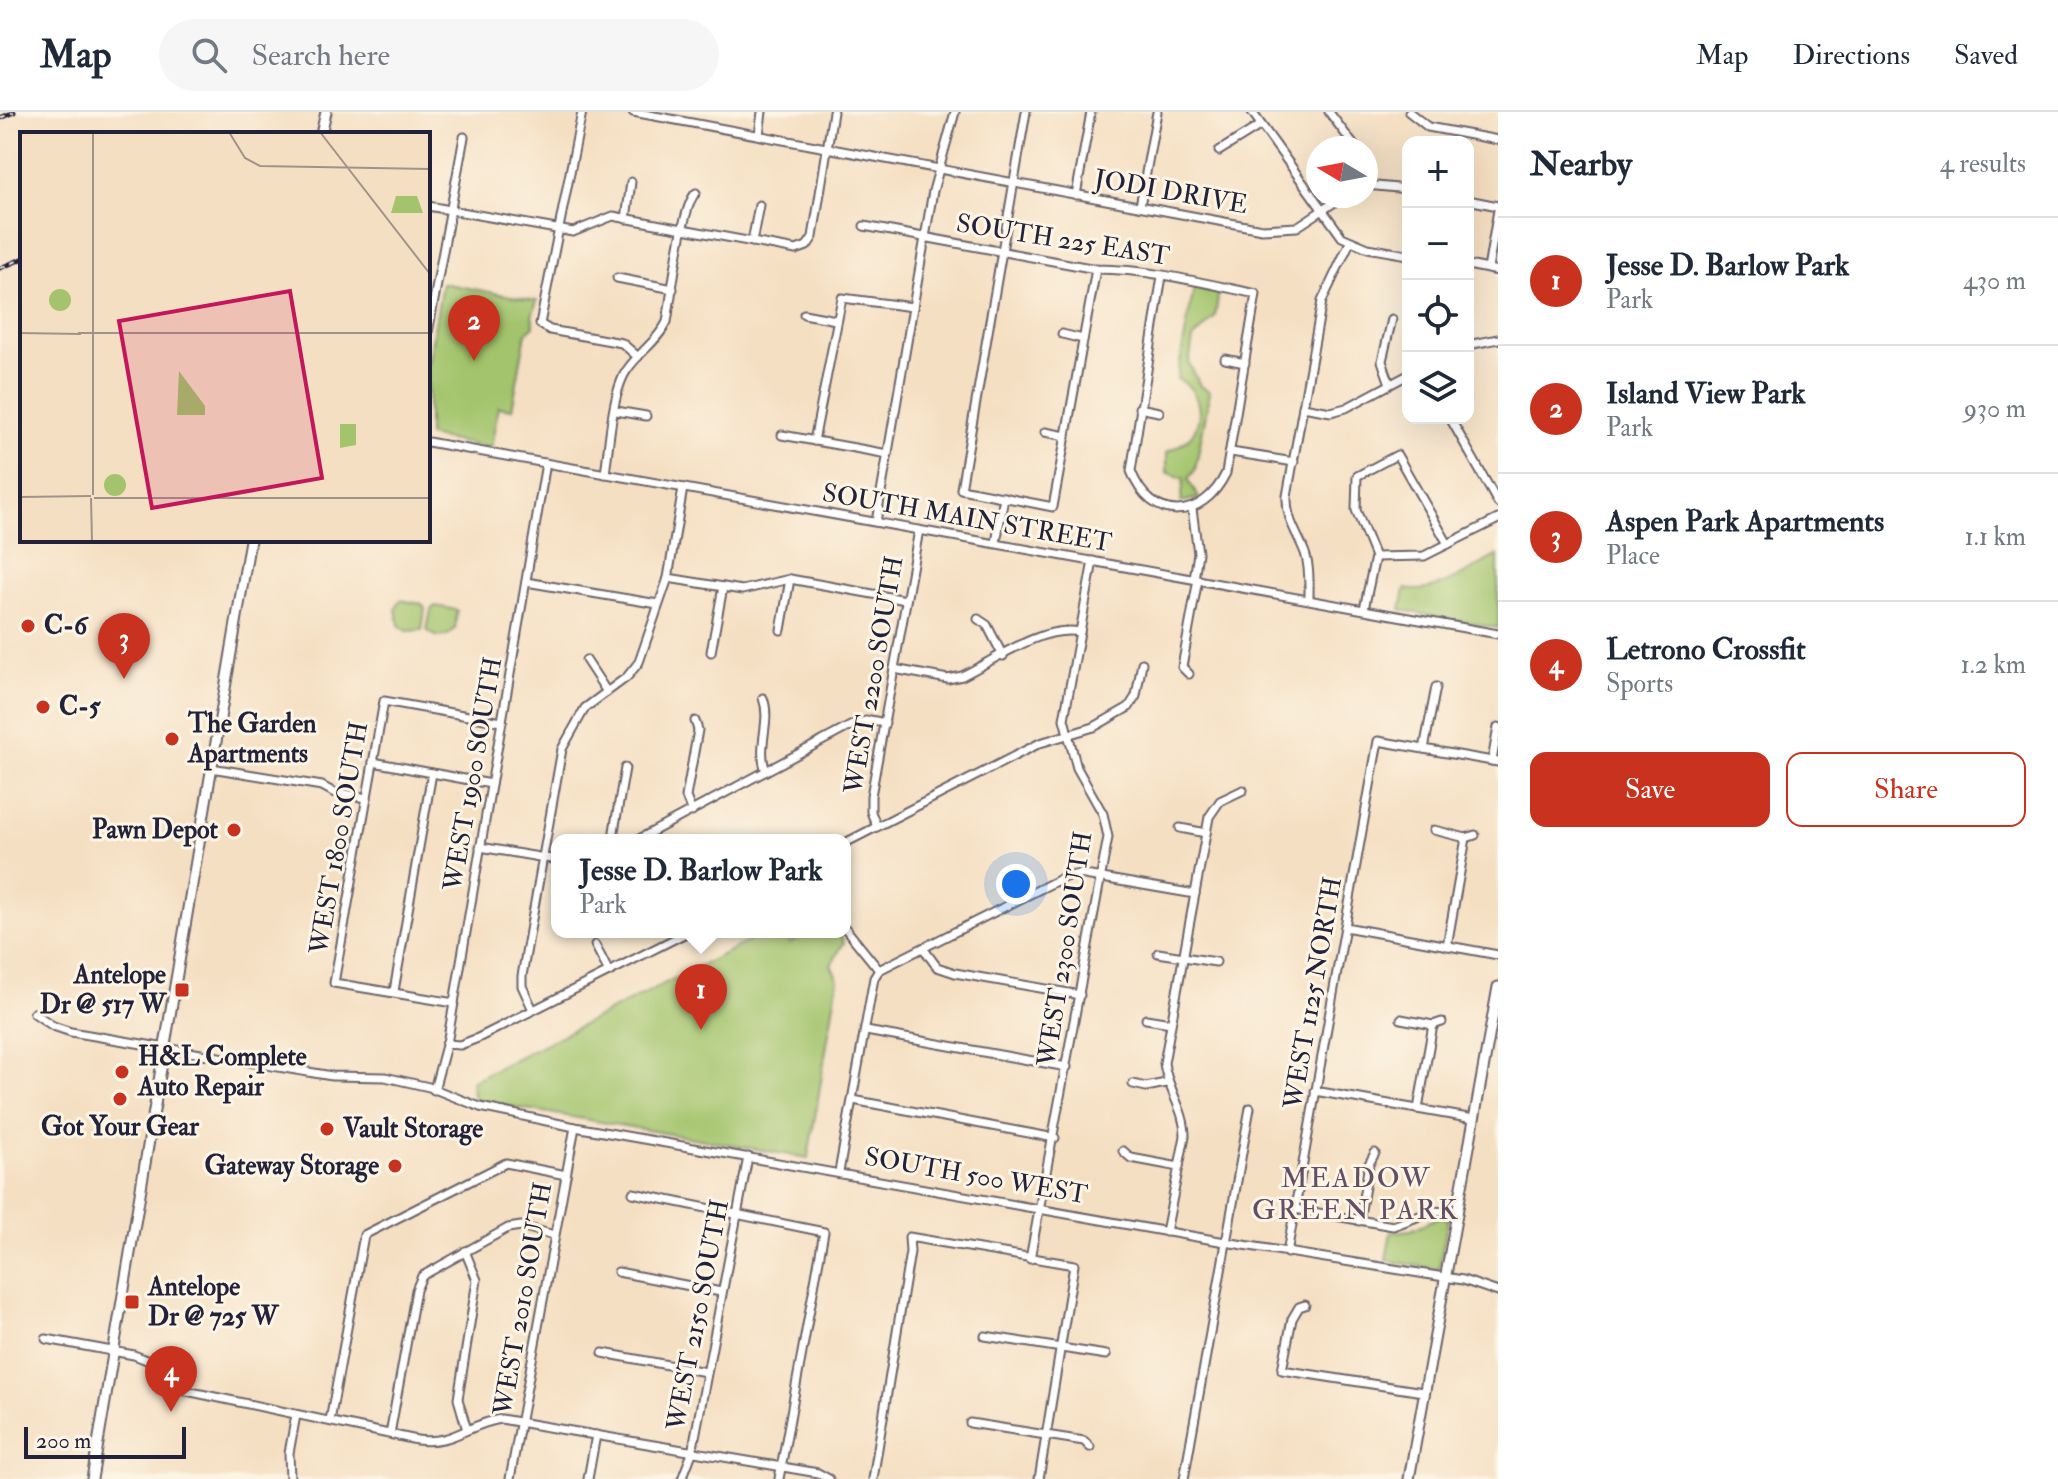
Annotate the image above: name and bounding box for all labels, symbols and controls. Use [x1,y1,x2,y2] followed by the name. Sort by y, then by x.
[159,19,719,91] search box
[40,31,111,79] text: Map
[187,33,231,77] icon: search
[251,37,390,74] text: Search here
[1696,38,1749,73] text: Map
[1793,38,1910,73] text: Directions
[1954,38,2018,73] text: Saved
[20,132,430,542] inset map
[1306,136,1378,208] north arrow
[1402,136,1474,424] map controls
[1402,136,1474,208] button: +
[1530,143,1632,186] text: Nearby
[1940,148,2026,180] text: 4 results
[1091,163,1250,221] street label: JODI DRIVE
[954,207,1172,273] street label: SOUTH 225 EAST
[1402,208,1474,280] button: −
[1606,247,1849,284] text: Jesse D. Barlow Park
[1551,265,1561,297] text: 1
[1963,265,2026,297] text: 430 m
[1402,280,1474,352] button: locate
[1606,284,1653,316] text: Park
[448,295,500,361] pin: 2
[1402,352,1474,424] button: layers
[1606,375,1806,412] text: Island View Park
[1549,393,1563,425] text: 2
[1964,393,2026,425] text: 930 m
[1606,412,1653,444] text: Park
[820,477,1114,559] street label: SOUTH MAIN STREET
[1606,503,1884,540] text: Aspen Park Apartments
[1551,521,1561,553] text: 3
[1964,521,2026,553] text: 1.1 km
[1606,540,1660,572] text: Place
[837,554,911,797] street label: WEST 2200 SOUTH
[44,610,89,642] place label: C-6
[98,613,150,679] pin: 3
[19,617,37,635] marker: C-6
[1606,631,1806,668] text: Letrono Crossfit
[1549,649,1563,681] text: 4
[1960,649,2026,681] text: 1.2 km
[437,655,509,894] street label: WEST 1900 SOUTH
[1606,668,1673,700] text: Sports
[59,691,101,723] place label: C-5
[34,698,52,716] marker: C-5
[187,708,317,771] place label: The Garden Apartments
[303,719,375,958] street label: WEST 1800 SOUTH
[163,730,181,748] marker: The Garden Apartments
[1530,752,1770,827] button: Save
[1786,752,2026,827] button: Share
[92,814,219,847] place label: Pawn Depot
[225,821,243,839] marker: Pawn Depot
[1030,829,1099,1070] street label: WEST 2300 SOUTH
[551,834,851,938] popup
[579,852,823,889] text: Jesse D. Barlow Park
[996,864,1036,904] your location
[1277,874,1349,1113] street label: WEST 1125 NORTH
[579,889,627,921] text: Park
[40,959,168,1021] place label: Antelope Dr @ 517 W
[675,964,727,1030] pin: 1
[173,981,191,999] marker: Antelope Dr @ 517 W
[137,1041,307,1104] place label: H&L Complete Auto Repair
[113,1063,131,1081] marker: H&L Complete Auto Repair
[111,1090,129,1108] marker: Got Your Gear
[41,1111,199,1143] place label: Got Your Gear
[342,1113,483,1146] place label: Vault Storage
[318,1120,336,1138] marker: Vault Storage
[862,1141,1090,1211] street label: SOUTH 500 WEST
[205,1150,379,1183] place label: Gateway Storage
[386,1157,404,1175] marker: Gateway Storage
[1252,1161,1460,1228] district label: MEADOW GREEN PARK
[487,1180,559,1419] street label: WEST 2010 SOUTH
[660,1197,736,1434] street label: WEST 2150 SOUTH
[147,1271,280,1333] place label: Antelope Dr @ 725 W
[123,1293,141,1311] marker: Antelope Dr @ 725 W
[145,1346,197,1412] pin: 4
[24,1423,186,1459] scale bar
[36,1427,91,1455] text: 200 m

